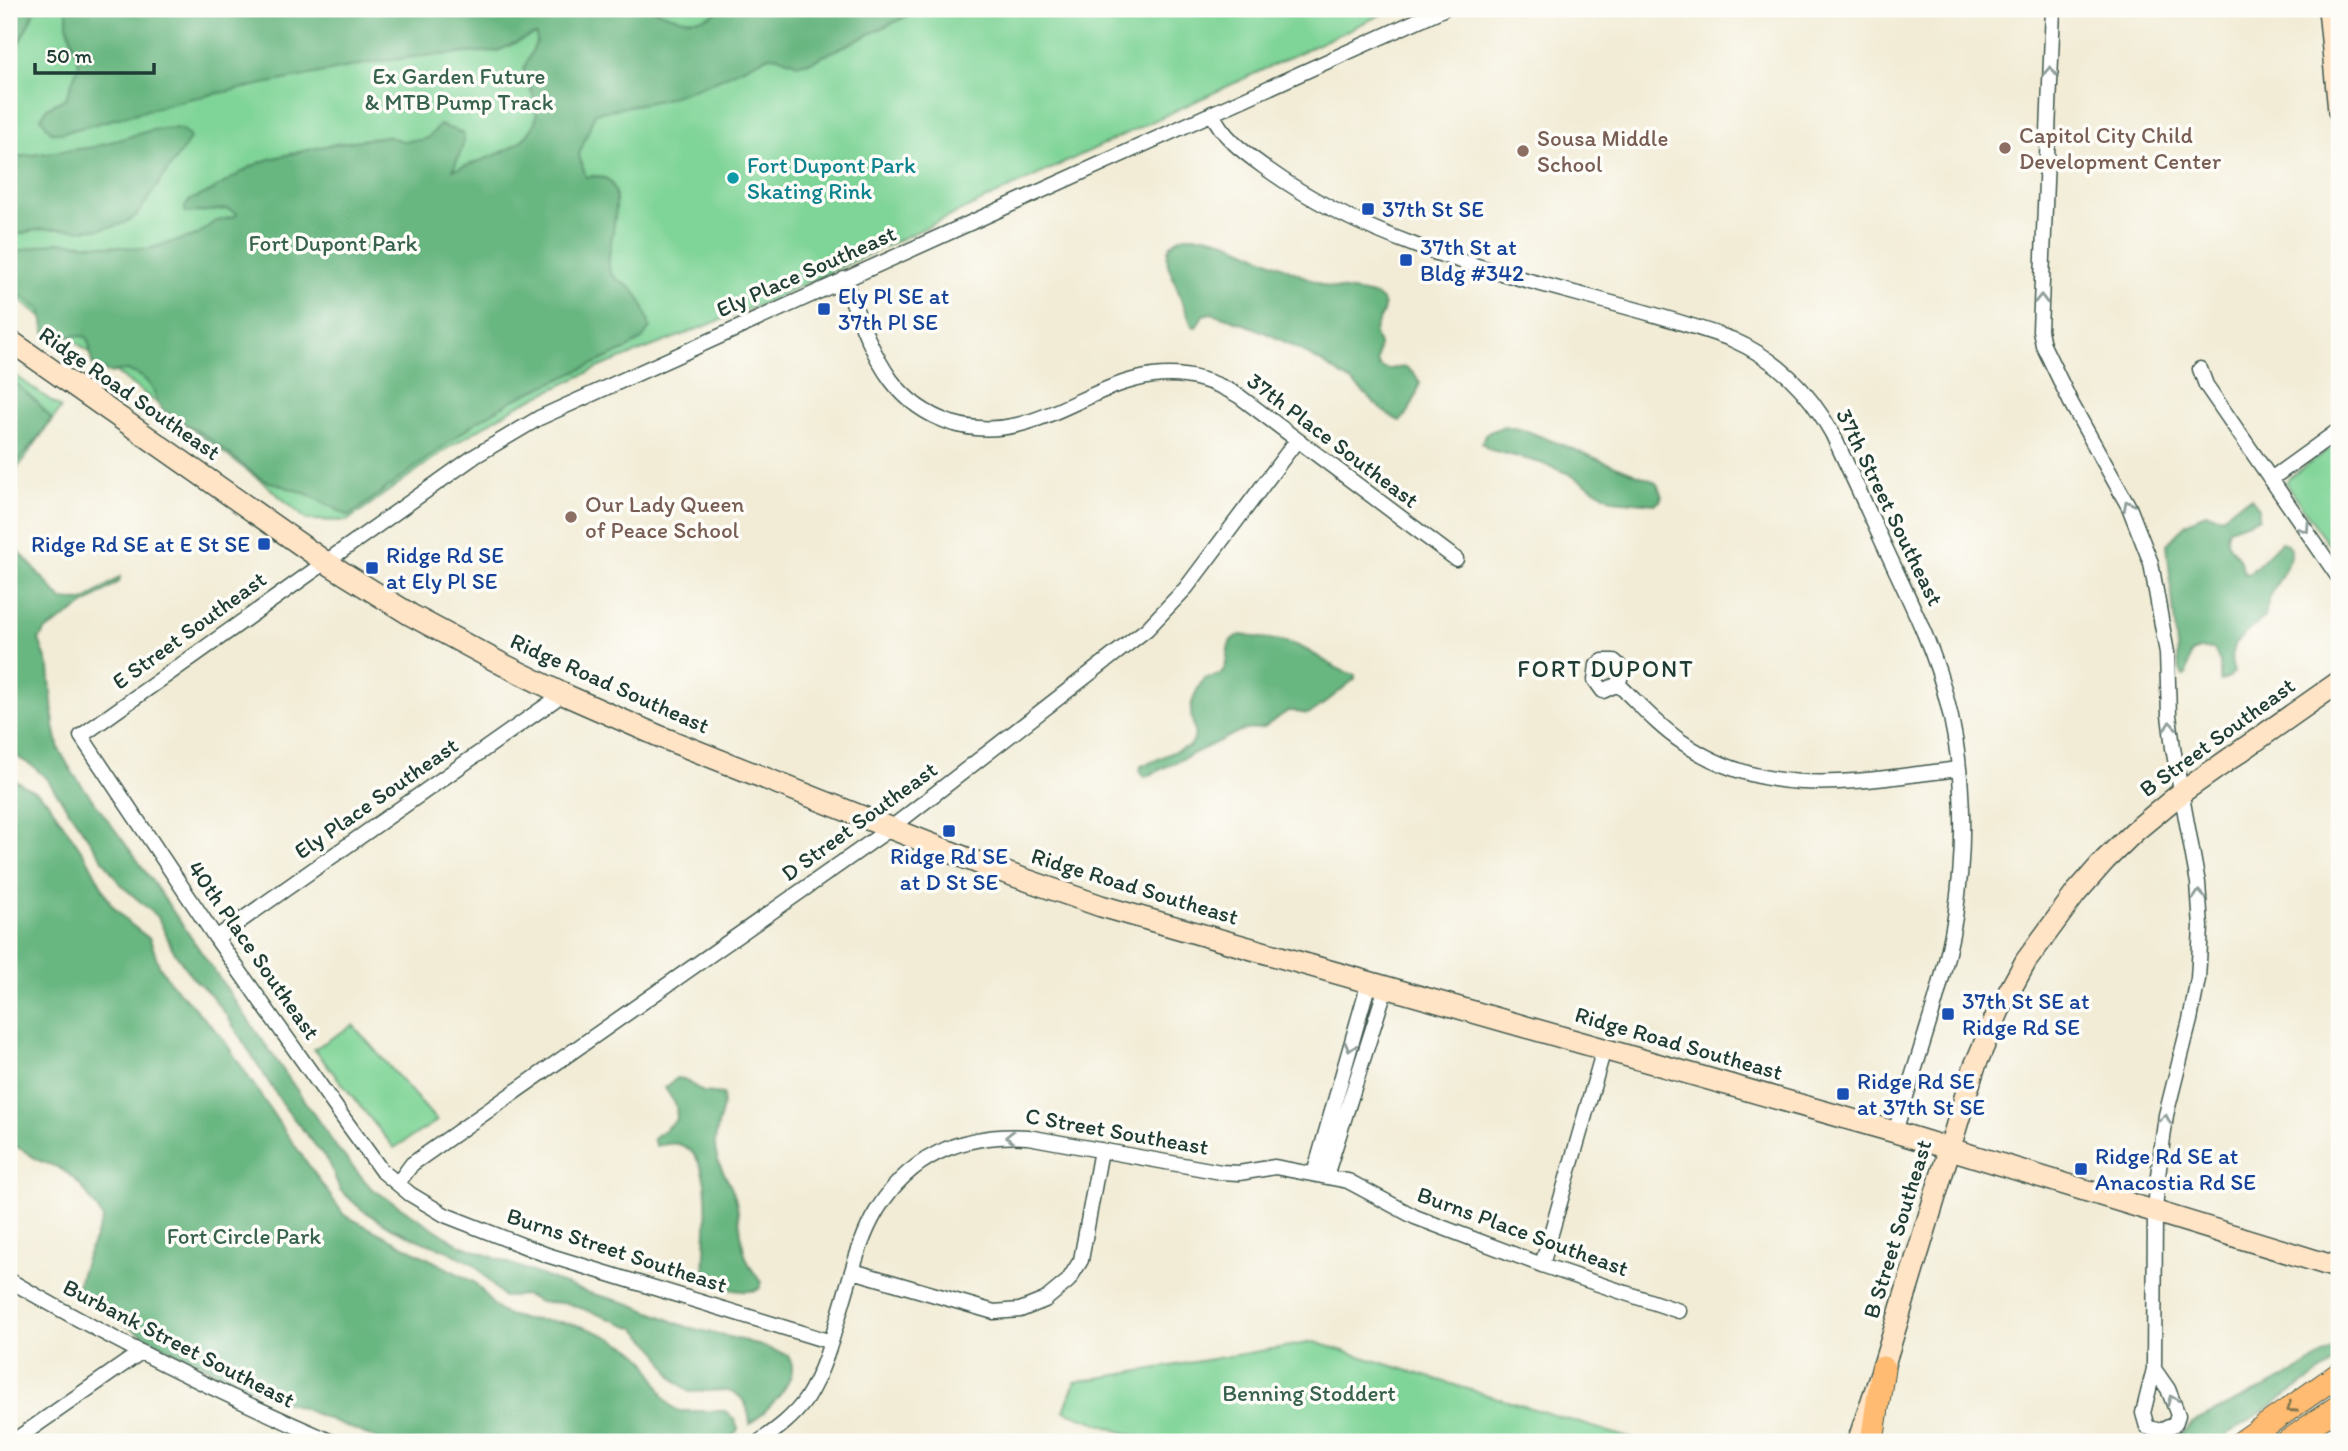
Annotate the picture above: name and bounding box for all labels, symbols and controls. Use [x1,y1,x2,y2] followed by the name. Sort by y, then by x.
[35,32,154,76] scale bar
[46,43,93,68] text: 50 m
[365,62,554,116] park label: Ex Garden Future & MTB Pump Track
[2043,66,2058,77] one-way arrow
[2019,121,2221,175] place label: Capitol City Child Development Center
[1537,124,1668,178] place label: Sousa Middle School
[1997,140,2013,156] marker: Capitol City Child Development Center
[1515,143,1531,159] marker: Sousa Middle School
[747,151,916,205] place label: Fort Dupont Park Skating Rink
[725,170,741,186] marker: Fort Dupont Park Skating Rink
[1382,195,1484,223] place label: 37th St SE
[1360,201,1376,217] marker: 37th St SE
[712,219,900,323] street label: Ely Place Southeast
[249,229,418,257] park label: Fort Dupont Park
[1420,233,1524,287] place label: 37th St at Bldg #342
[1398,252,1414,268] marker: 37th St at Bldg #342
[838,282,949,336] place label: Ely Pl SE at 37th Pl SE
[2033,293,2048,304] one-way arrow
[816,301,832,317] marker: Ely Pl SE at 37th Pl SE
[34,320,226,466] street label: Ridge Road Southeast
[1242,366,1425,514] street label: 37th Place Southeast
[1830,404,1950,611] street label: 37th Street Southeast
[585,490,744,544] place label: Our Lady Queen of Peace School
[2122,500,2136,512] one-way arrow
[563,509,579,525] marker: Our Lady Queen of Peace School
[2297,520,2309,533] one-way arrow
[31,530,250,558] place label: Ridge Rd SE at E St SE
[256,536,272,552] marker: Ridge Rd SE at E St SE
[386,541,504,595] place label: Ridge Rd SE at Ely Pl SE
[364,560,380,576] marker: Ridge Rd SE at Ely Pl SE
[107,565,271,695] street label: E Street Southeast
[506,626,714,740] street label: Ridge Road Southeast
[1517,654,1695,683] district label: FORT DUPONT
[2134,671,2300,803] street label: B Street Southeast
[2163,720,2178,731] one-way arrow
[289,731,464,865] street label: Ely Place Southeast
[776,755,942,887] street label: D Street Southeast
[941,823,957,839] marker: Ridge Rd SE at D St SE
[1028,841,1242,931] street label: Ridge Road Southeast
[890,842,1008,896] place label: Ridge Rd SE at D St SE
[182,855,326,1045] street label: 40th Place Southeast
[2192,890,2207,901] one-way arrow
[1962,987,2090,1041] place label: 37th St SE at Ridge Rd SE
[1572,1000,1786,1086] street label: Ridge Road Southeast
[1940,1006,1956,1022] marker: 37th St SE at Ridge Rd SE
[1344,1041,1359,1053] one-way arrow
[1857,1067,1985,1121] place label: Ridge Rd SE at 37th St SE
[1835,1086,1851,1102] marker: Ridge Rd SE at 37th St SE
[1023,1101,1211,1161] street label: C Street Southeast
[2157,1113,2172,1125] one-way arrow
[1004,1129,1015,1144] one-way arrow
[1856,1136,1938,1322] street label: B Street Southeast
[2095,1142,2256,1196] place label: Ridge Rd SE at Anacostia Rd SE
[2073,1161,2089,1177] marker: Ridge Rd SE at Anacostia Rd SE
[1414,1180,1633,1282] street label: Burns Place Southeast
[503,1201,731,1299] street label: Burns Street Southeast
[167,1222,321,1250] park label: Fort Circle Park
[58,1272,300,1414] street label: Burbank Street Southeast
[1222,1379,1396,1407] park label: Benning Stoddert
[2167,1395,2181,1407] one-way arrow
[2286,1400,2299,1412] one-way arrow

